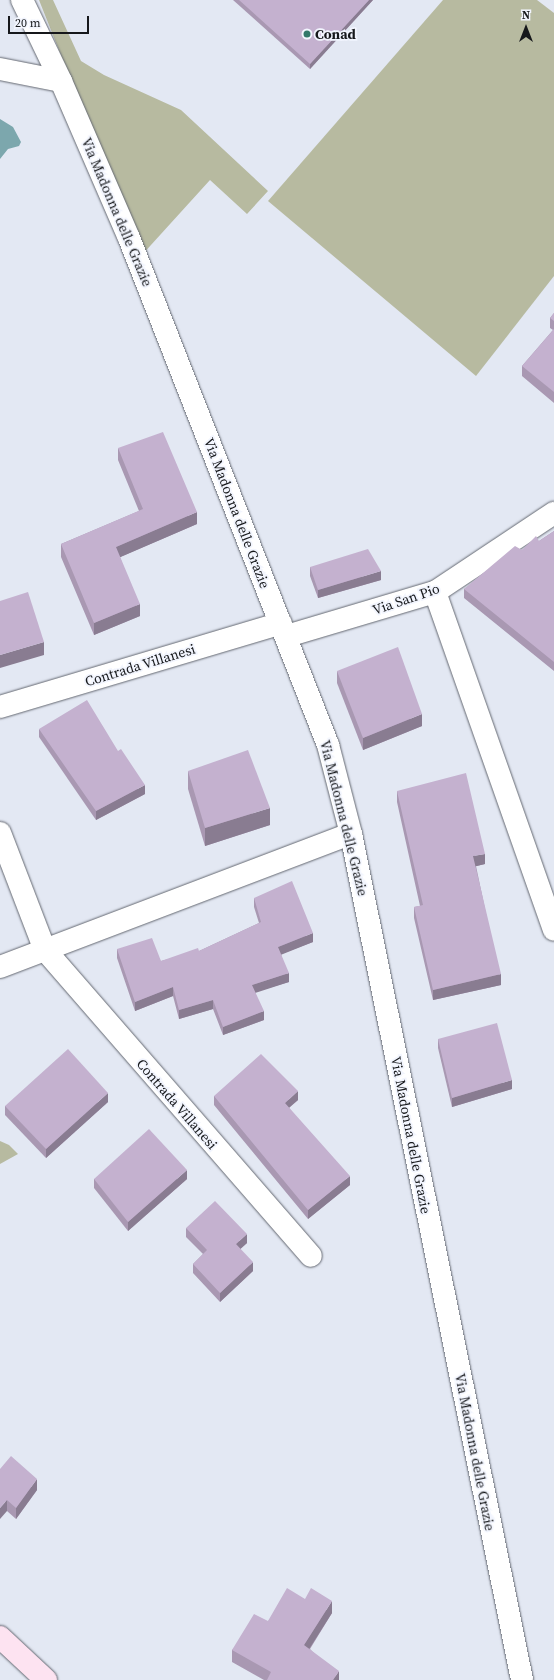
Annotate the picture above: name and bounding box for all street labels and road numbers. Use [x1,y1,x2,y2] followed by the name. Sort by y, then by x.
[78,135,156,289] street label: Via Madonna delle Grazie
[201,435,273,591] street label: Via Madonna delle Grazie
[370,580,442,618] street label: Via San Pio
[83,640,197,690] street label: Contrada Villanesi
[317,738,371,898] street label: Via Madonna delle Grazie
[133,1055,221,1153] street label: Contrada Villanesi
[388,1055,434,1215] street label: Via Madonna delle Grazie
[452,1372,498,1532] street label: Via Madonna delle Grazie

